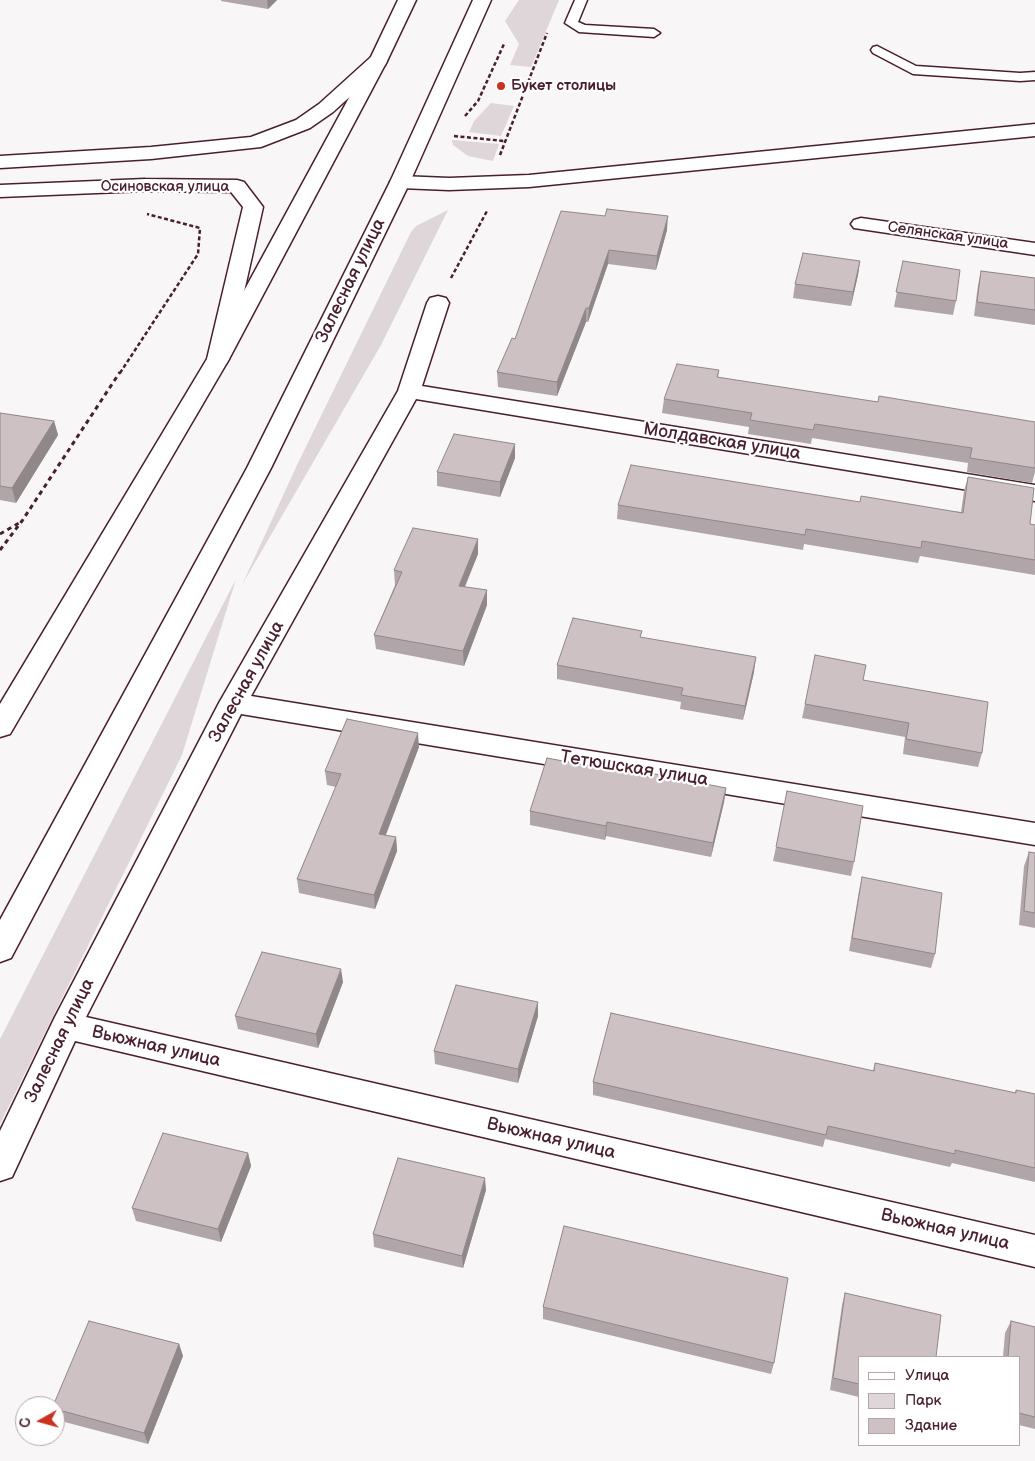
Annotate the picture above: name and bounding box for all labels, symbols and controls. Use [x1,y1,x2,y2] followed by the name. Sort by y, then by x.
[511,77,616,95] place label: Букет столицы
[495,80,507,92] marker: Букет столицы
[101,178,229,196] street label: Осиновская улица
[312,215,390,347] street label: Залесная улица
[886,219,1010,253] street label: Селянская улица
[642,419,802,465] street label: Молдавская улица
[205,617,289,747] street label: Залесная улица
[558,747,710,791] street label: Тетюшская улица
[21,975,99,1107] street label: Залесная улица
[90,1022,222,1072] street label: Вьюжная улица
[485,1114,617,1164] street label: Вьюжная улица
[879,1205,1011,1255] street label: Вьюжная улица
[858,1356,1020,1446] legend
[905,1366,949,1385] text: Улица
[905,1391,942,1410] text: Парк
[15,1396,65,1446] north arrow
[905,1416,957,1435] text: Здание
[17,1417,35,1429] text: С

